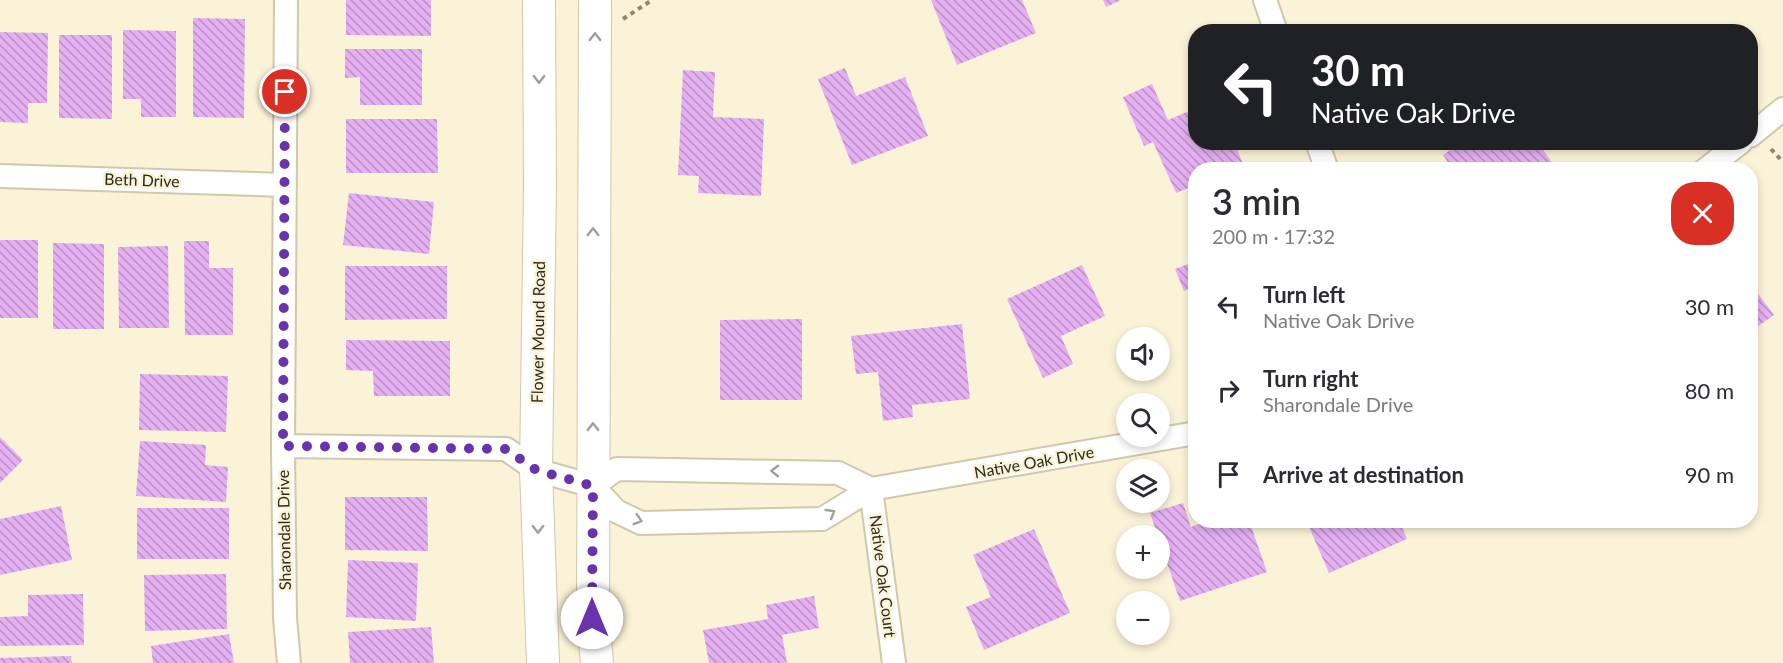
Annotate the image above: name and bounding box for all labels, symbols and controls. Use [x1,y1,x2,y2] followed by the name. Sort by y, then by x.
[588,33,601,42] one-way arrow
[1311,45,1405,95] text: 30 m
[1212,48,1290,126] icon: left
[259,66,310,117] pin
[268,75,301,108] icon: arrive
[533,75,545,84] one-way arrow
[1311,96,1515,129] text: Native Oak Drive
[104,169,180,190] street label: Beth Drive
[1212,179,1301,223] text: 3 min
[1671,182,1734,245] button: close
[1212,224,1335,248] text: 200 m · 17:32
[587,228,599,237] one-way arrow
[527,261,548,403] street label: Flower Mound Road
[1263,281,1345,308] text: Turn left
[1212,290,1245,323] icon: left
[1685,293,1734,320] text: 30 m
[1263,308,1414,332] text: Native Oak Drive
[1116,327,1170,645] map controls
[1116,327,1170,381] button: sound
[1263,365,1358,392] text: Turn right
[1212,374,1245,407] icon: right
[1685,377,1734,404] text: 80 m
[1263,392,1413,416] text: Sharondale Drive
[1116,393,1170,447] button: search
[587,423,599,432] one-way arrow
[973,442,1095,481] street label: Native Oak Drive
[1212,458,1245,491] icon: arrive
[1116,459,1170,513] button: layers
[1263,461,1464,488] text: Arrive at destination
[1685,461,1734,488] text: 90 m
[770,465,779,478] one-way arrow
[273,470,294,590] street label: Sharondale Drive
[825,509,835,521] one-way arrow
[632,513,643,525] one-way arrow
[867,514,900,638] street label: Native Oak Court
[531,524,544,533] one-way arrow
[1116,525,1170,579] button: +
[560,586,624,650] position arrow
[1116,591,1170,645] button: −

